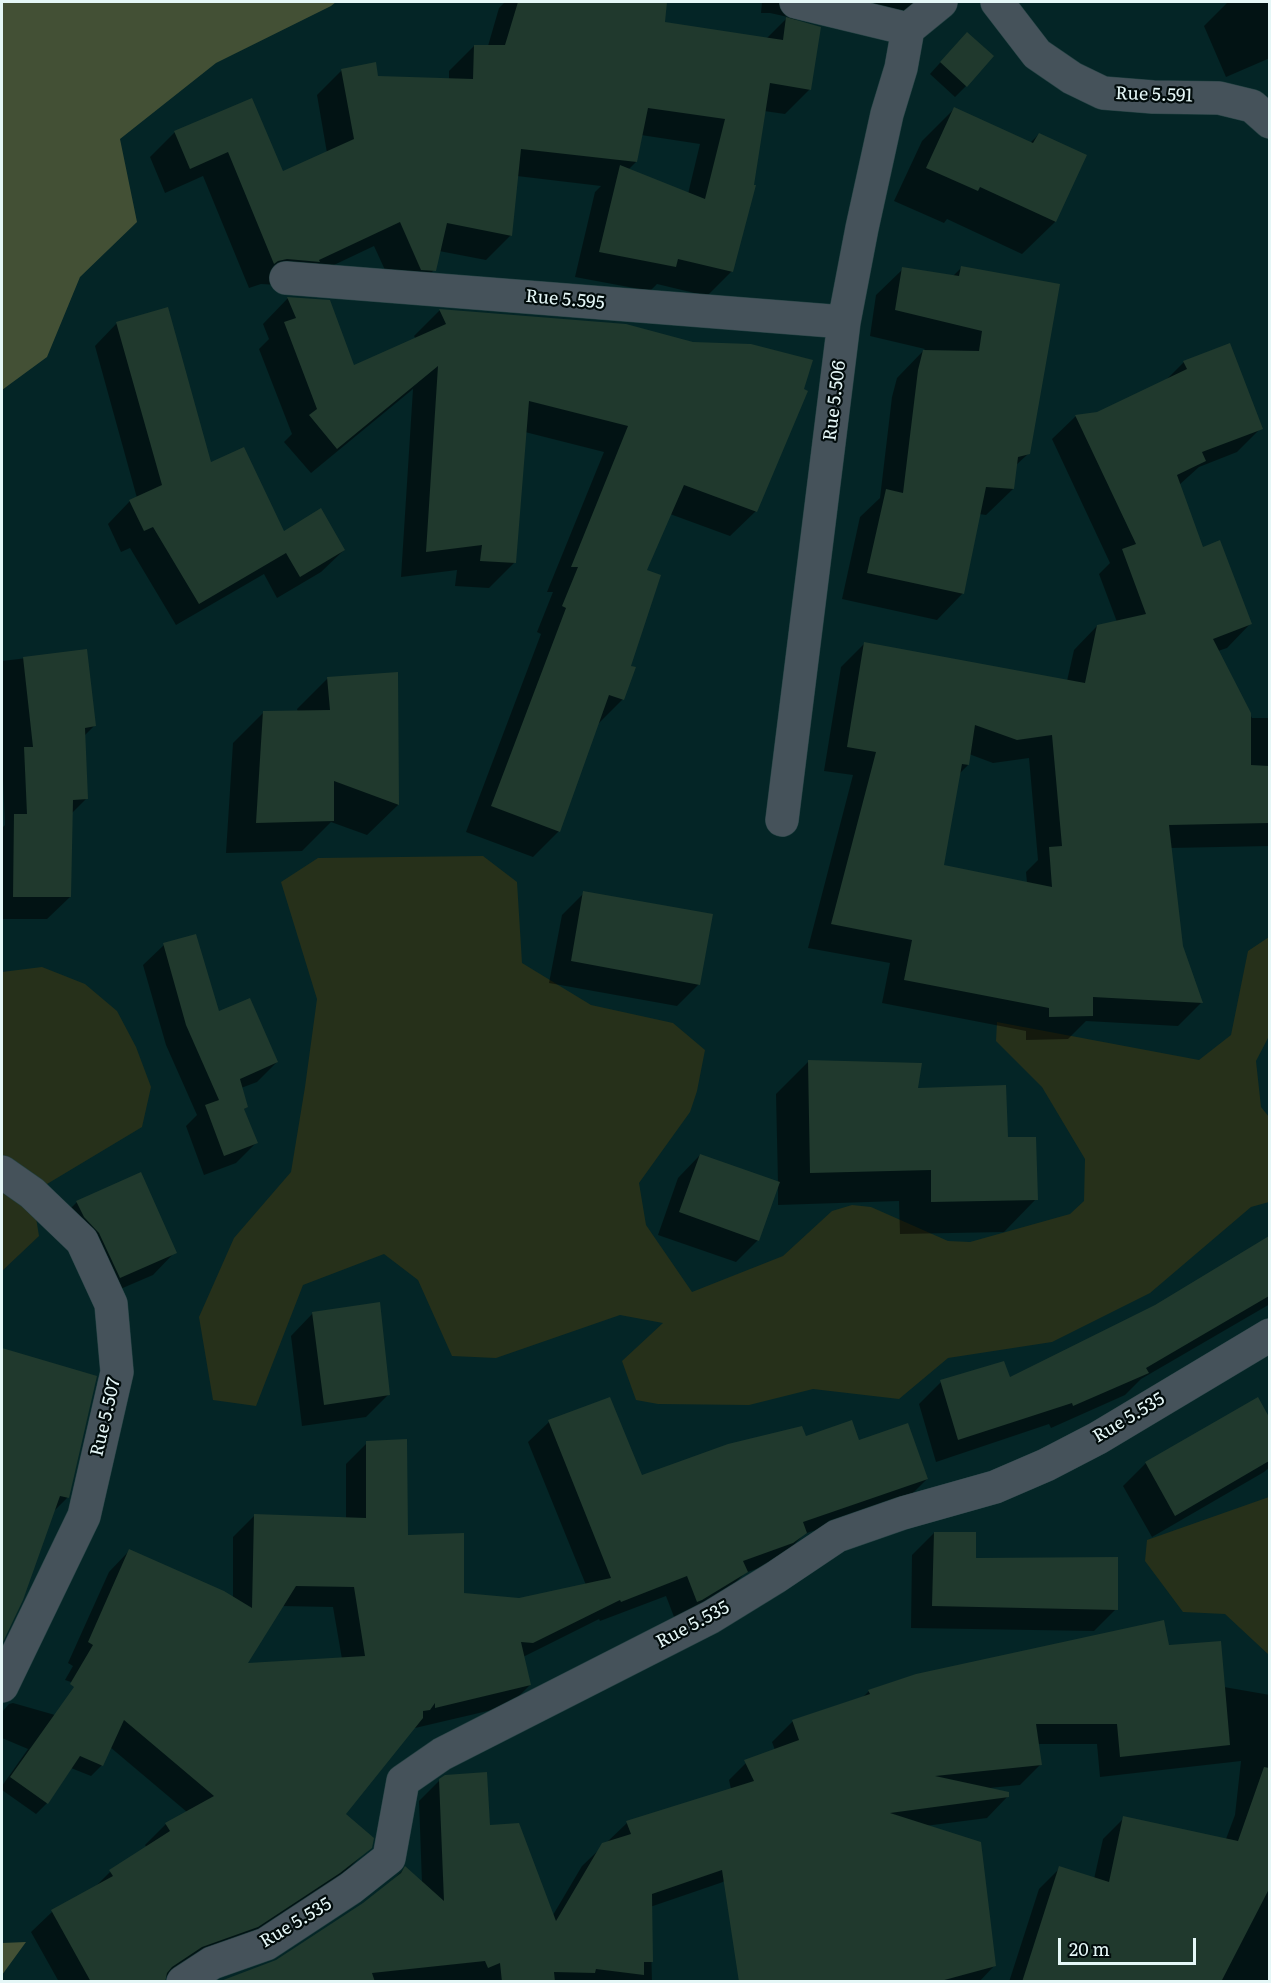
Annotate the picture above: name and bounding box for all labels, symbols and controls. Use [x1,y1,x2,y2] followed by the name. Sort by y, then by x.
[1115,83,1193,107] street label: Rue 5.591
[524,286,606,314] street label: Rue 5.595
[819,360,851,442] street label: Rue 5.506
[86,1375,126,1459] street label: Rue 5.507
[1089,1388,1169,1448] street label: Rue 5.535
[653,1597,733,1653] street label: Rue 5.535
[256,1893,336,1953] street label: Rue 5.535
[1061,1926,1199,1964] scale bar
[1069,1935,1110,1962] text: 20 m

